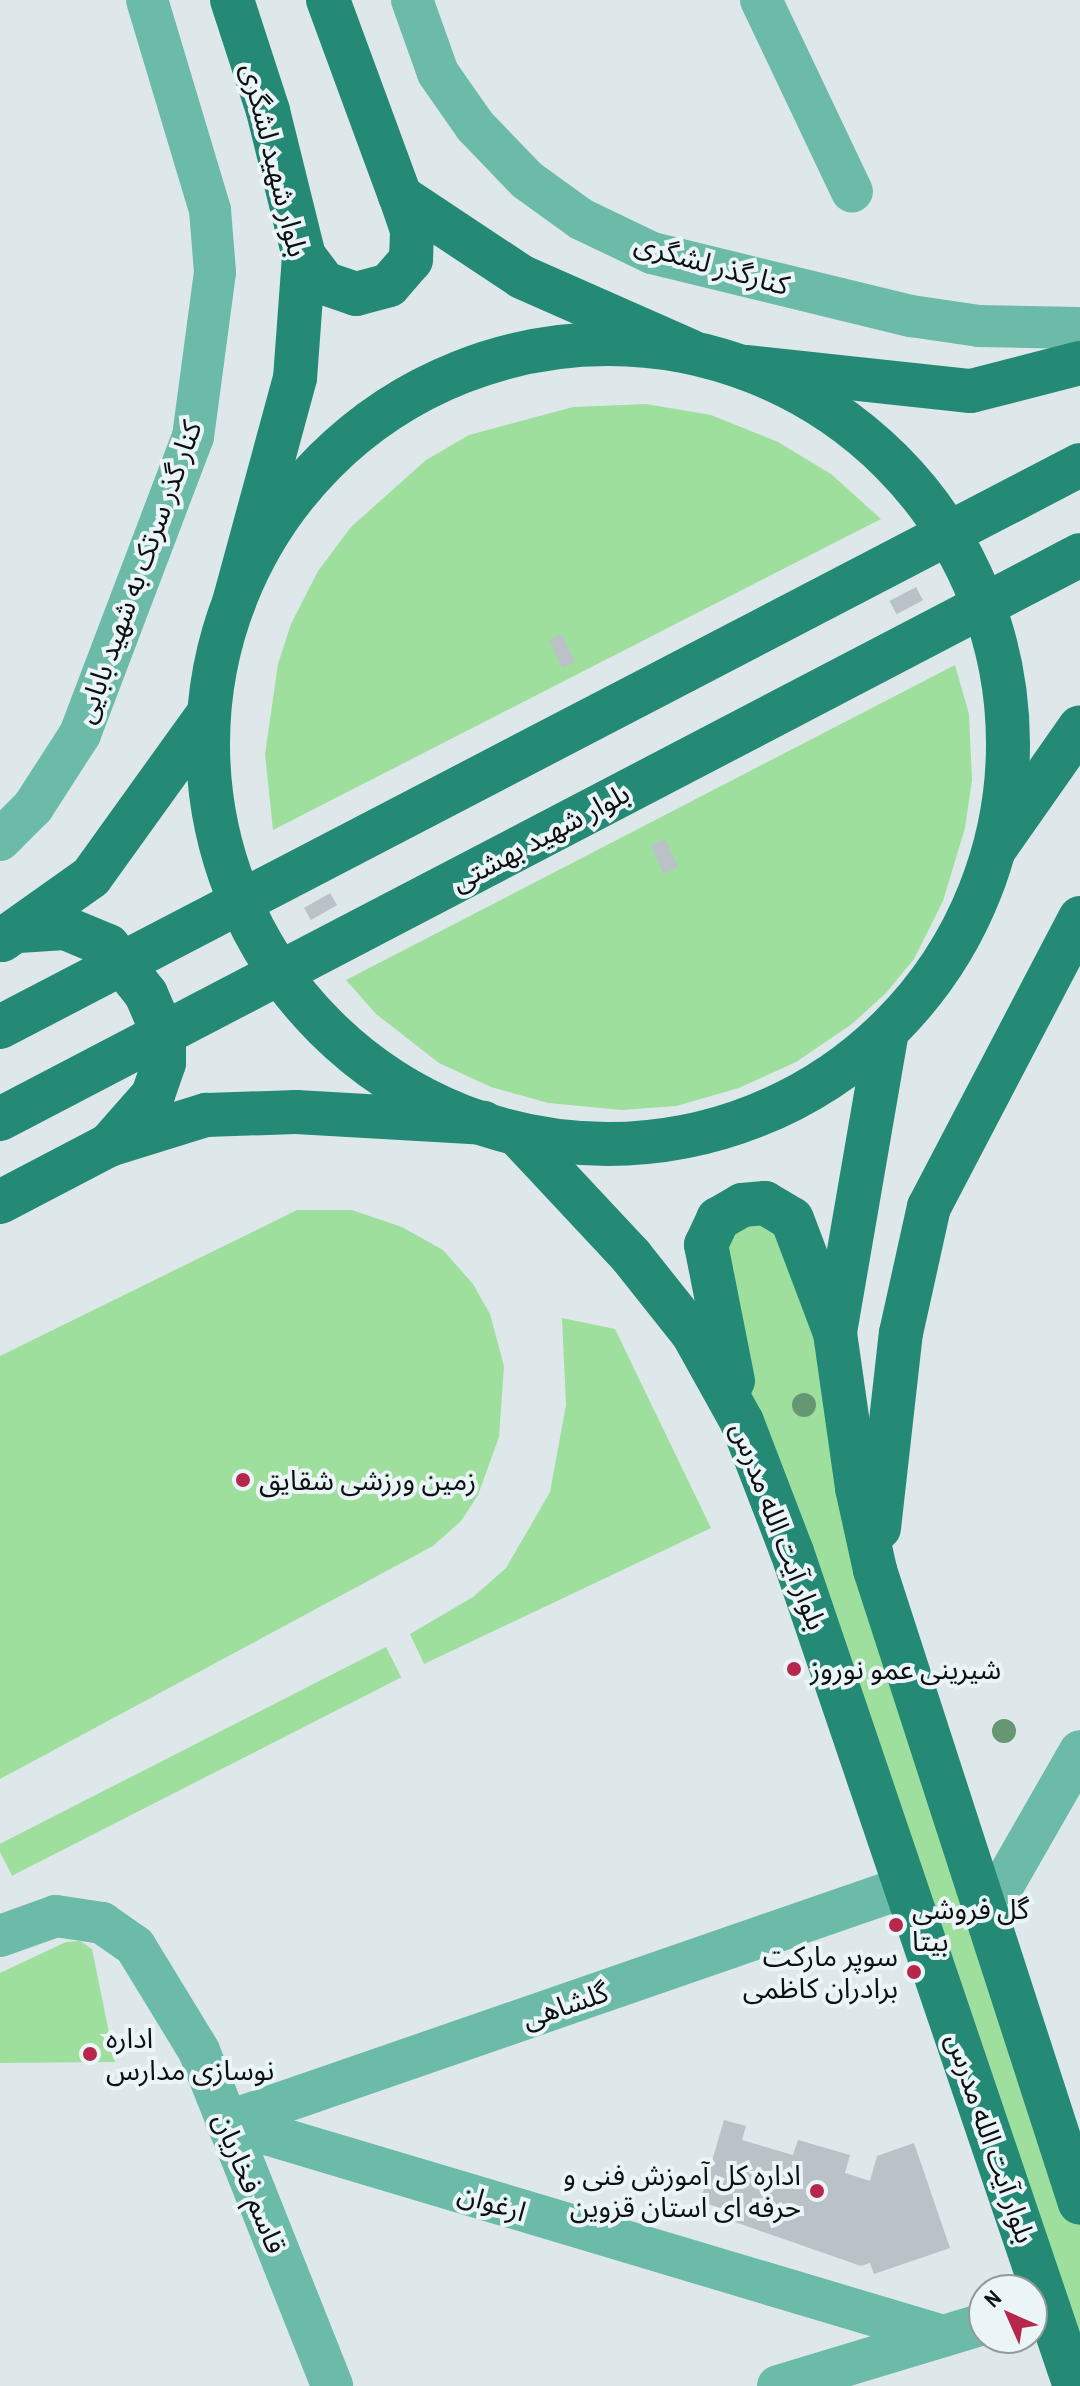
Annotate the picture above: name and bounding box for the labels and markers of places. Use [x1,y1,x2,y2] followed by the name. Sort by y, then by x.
[259,1463,476,1497] place label: زمین ورزشی شقایق
[234,1471,252,1489] marker: زمین ورزشی شقایق
[810,1652,1001,1686] place label: شیرینی عمو نوروز
[785,1660,803,1678] marker: شیرینی عمو نوروز
[912,1892,1029,1958] place label: گل فروشی بیتا
[887,1916,905,1934] marker: گل فروشی بیتا
[743,1939,898,2005] place label: سوپر مارکت برادران کاظمی
[905,1963,923,1981] marker: سوپر مارکت برادران کاظمی
[106,2021,274,2087] place label: اداره نوسازی مدارس
[81,2045,99,2063] marker: اداره نوسازی مدارس
[563,2158,801,2224] place label: اداره کل آموزش فنی و حرفه ای استان قزوین
[808,2182,826,2200] marker: اداره کل آموزش فنی و حرفه ای استان قزوین

